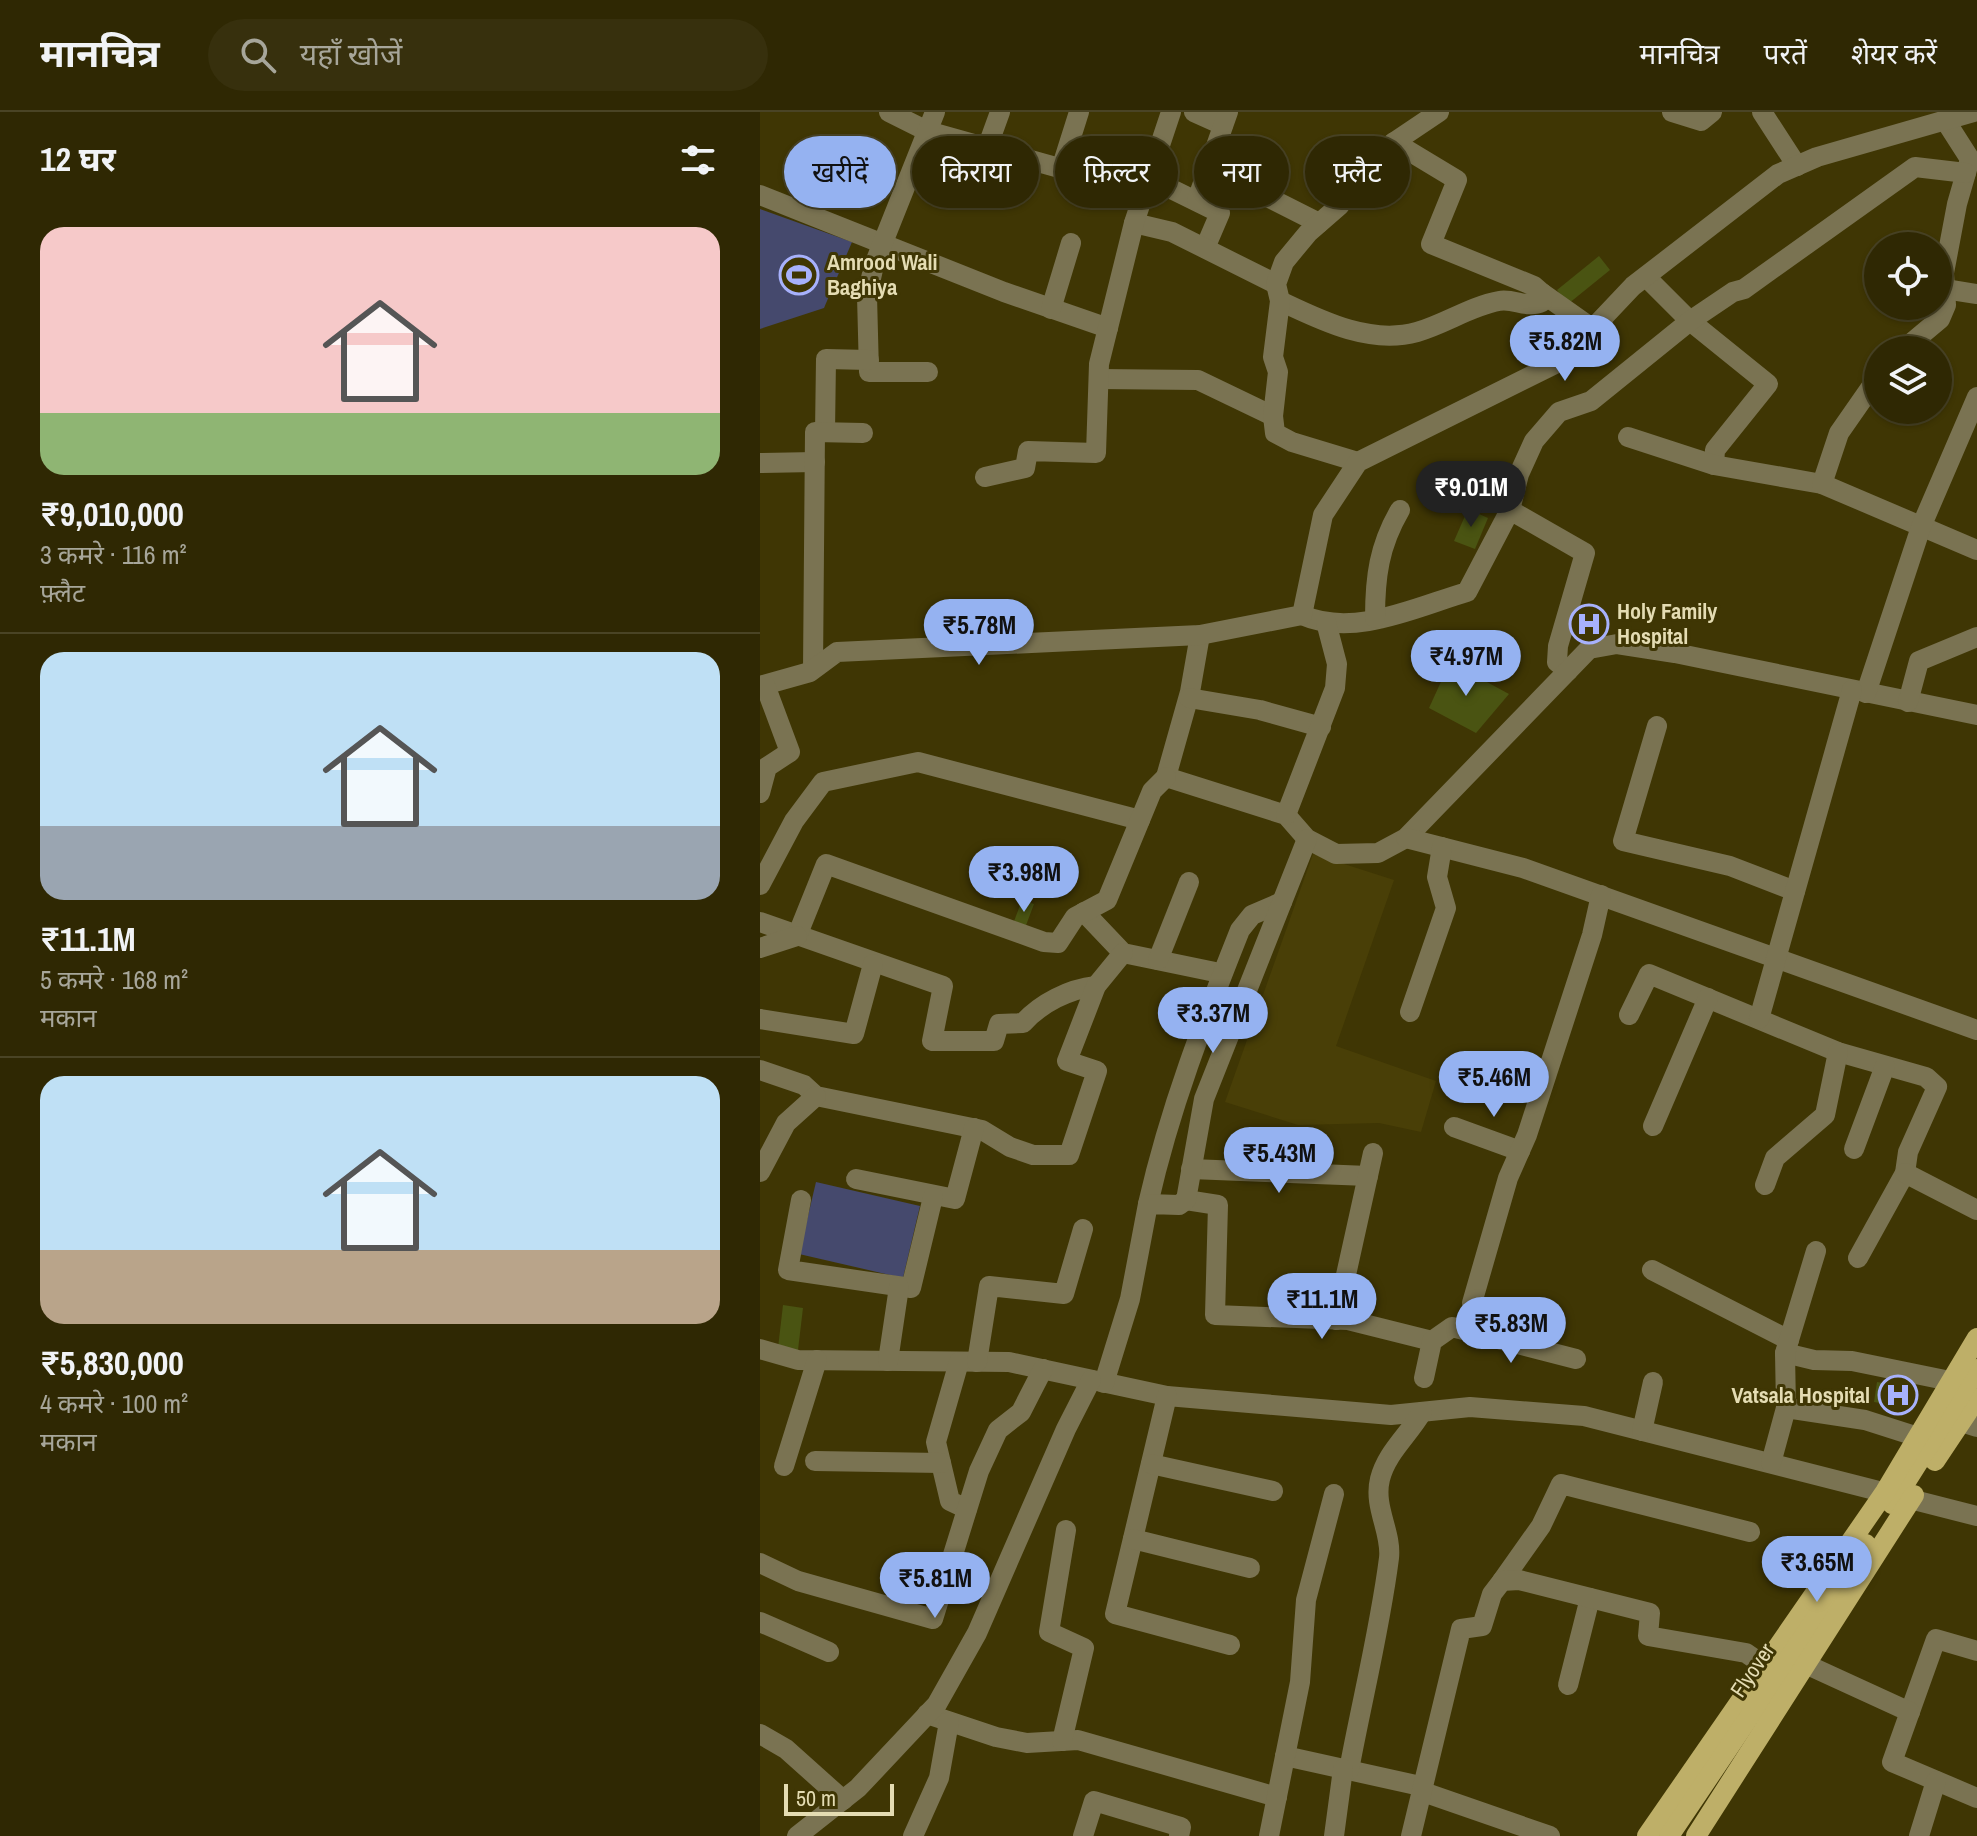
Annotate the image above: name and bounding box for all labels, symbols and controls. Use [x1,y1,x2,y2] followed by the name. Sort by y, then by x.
[208,19,768,91] search box
[40,28,160,79] text: मानचित्र
[236,33,280,77] icon: search
[300,34,402,74] text: यहाँ खोजें
[1640,35,1720,73] text: मानचित्र
[1764,35,1807,73] text: परतें
[1851,35,1937,73] text: शेयर करें
[40,136,116,182] text: 12 घर
[784,136,896,208] chip: खरीदें
[912,136,1039,208] chip: किराया
[1055,136,1178,208] chip: फ़िल्टर
[1194,136,1289,208] chip: नया
[1305,136,1410,208] chip: फ़्लैट
[676,138,720,182] icon: filters
[1864,232,1952,424] map controls
[1864,232,1952,320] button: locate
[827,247,938,302] place label: Amrood Wali Baghiya
[778,254,820,296] sports icon: Amrood Wali Baghiya
[308,279,452,423] icon: home
[1500,315,1630,383] pin: ₹5.82M
[1528,323,1602,358] text: ₹5.82M
[1864,336,1952,424] button: layers
[1406,461,1536,529] pin: ₹9.01M
[1434,469,1508,504] text: ₹9.01M
[40,491,184,537] text: ₹9,010,000
[40,537,187,572] text: 3 कमरे · 116 m²
[40,575,85,610] text: फ़्लैट
[1617,596,1717,651] place label: Holy Family Hospital
[914,599,1044,667] pin: ₹5.78M
[1568,603,1610,645] hospital icon: Holy Family Hospital
[942,607,1016,642] text: ₹5.78M
[1401,630,1531,698] pin: ₹4.97M
[1429,638,1503,673] text: ₹4.97M
[308,704,452,848] icon: home
[959,846,1089,914] pin: ₹3.98M
[987,854,1061,889] text: ₹3.98M
[40,916,136,962] text: ₹11.1M
[40,962,188,997] text: 5 कमरे · 168 m²
[1148,987,1278,1055] pin: ₹3.37M
[1176,995,1250,1030] text: ₹3.37M
[40,1000,97,1035] text: मकान
[1429,1051,1559,1119] pin: ₹5.46M
[1457,1059,1531,1094] text: ₹5.46M
[1214,1127,1344,1195] pin: ₹5.43M
[308,1128,452,1272] icon: home
[1242,1135,1316,1170] text: ₹5.43M
[1257,1273,1387,1341] pin: ₹11.1M
[1285,1281,1359,1316] text: ₹11.1M
[1446,1297,1576,1365] pin: ₹5.83M
[1474,1305,1548,1340] text: ₹5.83M
[40,1340,184,1386] text: ₹5,830,000
[1877,1374,1919,1416] hospital icon: Vatsala Hospital
[1732,1380,1870,1410] place label: Vatsala Hospital
[40,1386,188,1421] text: 4 कमरे · 100 m²
[40,1424,97,1459] text: मकान
[1752,1536,1882,1604] pin: ₹3.65M
[1780,1544,1854,1579] text: ₹3.65M
[870,1552,1000,1620] pin: ₹5.81M
[898,1560,972,1595] text: ₹5.81M
[1723,1637,1781,1703] street label: Flyover
[784,1780,894,1816] scale bar
[796,1783,836,1813] text: 50 m

